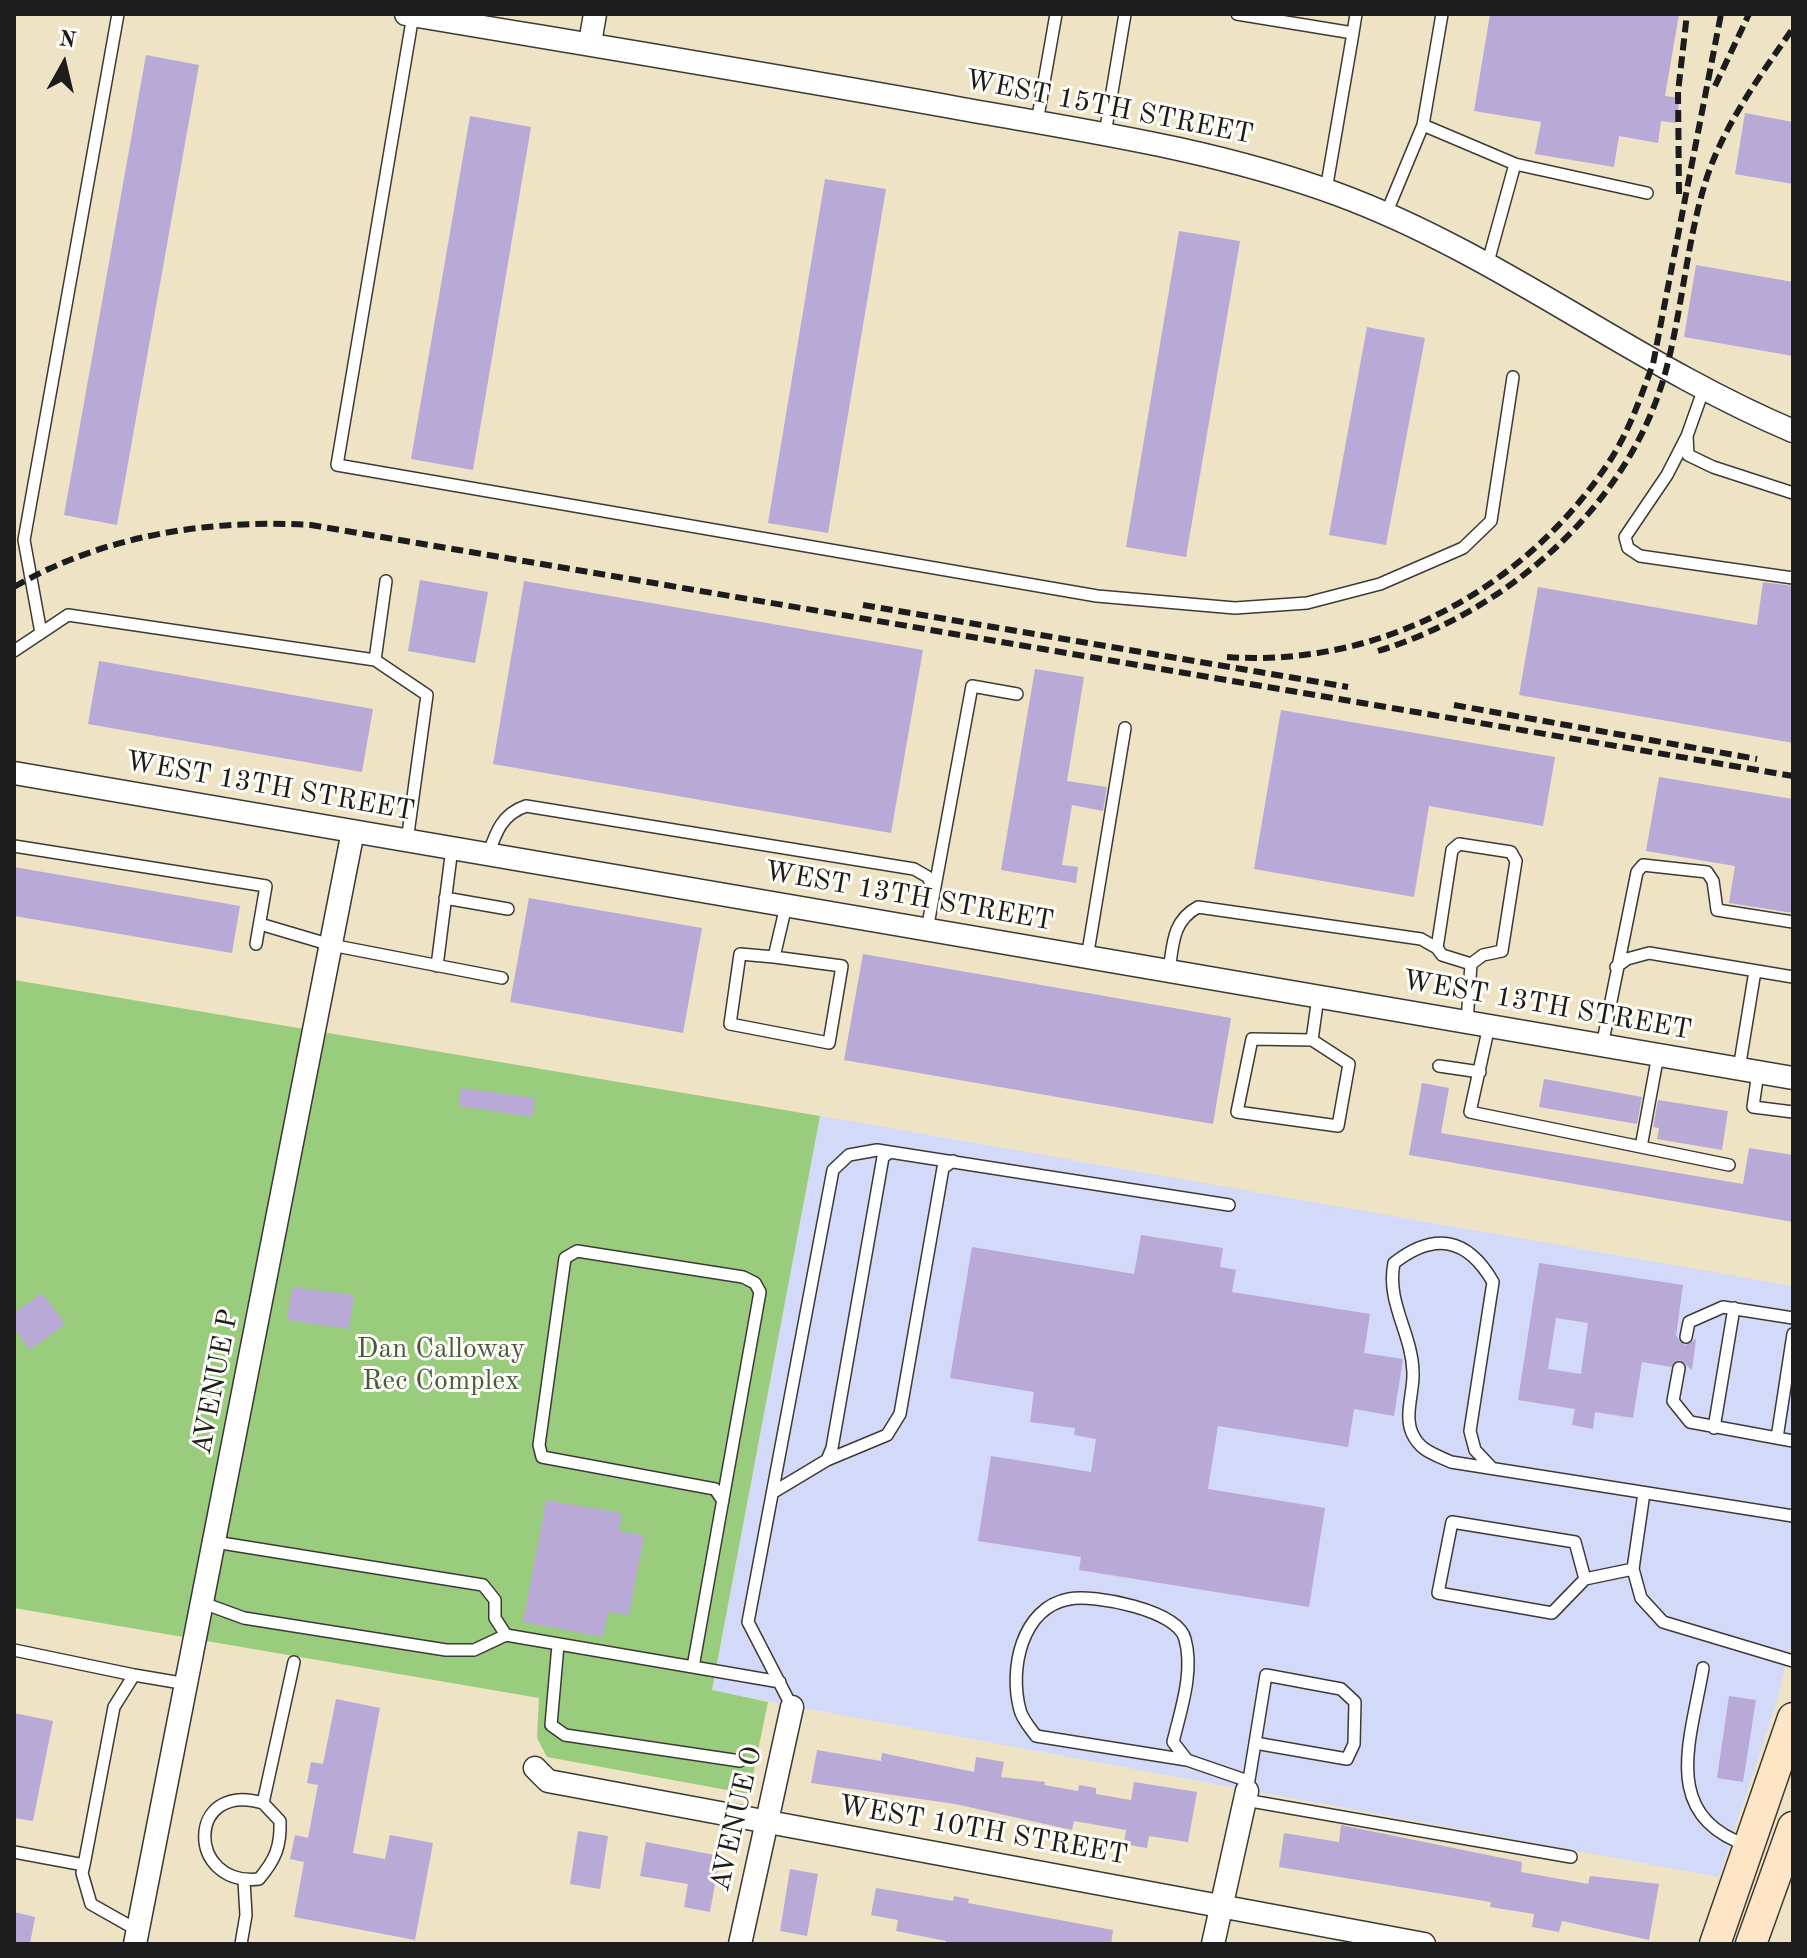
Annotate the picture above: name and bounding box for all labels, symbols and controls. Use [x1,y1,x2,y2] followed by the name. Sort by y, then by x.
[24,24,104,104] north arrow
[57,28,77,52] text: N
[962,64,1256,152] street label: WEST 15TH STREET
[123,745,417,829] street label: WEST 13TH STREET
[762,855,1056,939] street label: WEST 13TH STREET
[1400,964,1694,1048] street label: WEST 13TH STREET
[185,1306,247,1458] street label: AVENUE P
[357,1333,525,1399] park label: Dan Calloway Rec Complex
[704,1743,770,1895] street label: AVENUE O
[836,1789,1130,1873] street label: WEST 10TH STREET

